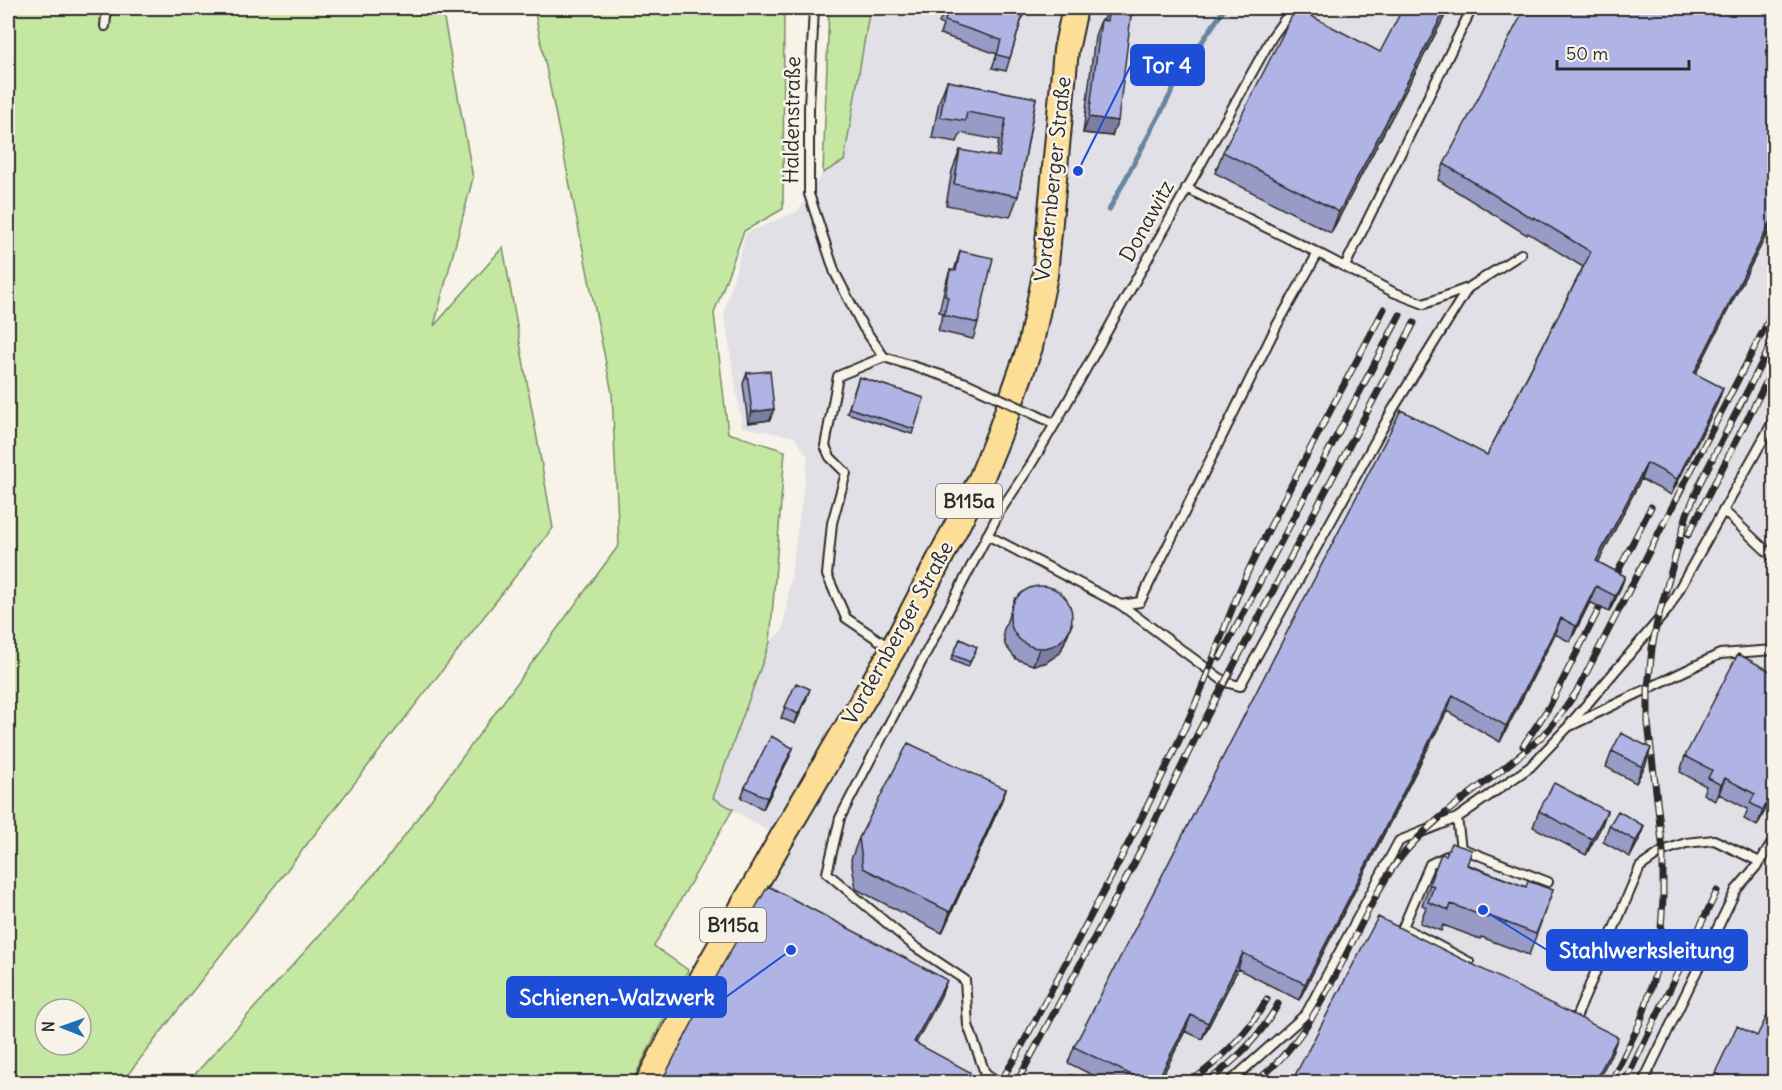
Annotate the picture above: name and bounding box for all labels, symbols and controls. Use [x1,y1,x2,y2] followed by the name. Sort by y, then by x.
[1557,33,1689,71] scale bar
[1566,42,1608,65] text: 50 m
[1131,45,1204,85] callout: Tor 4
[1142,51,1192,79] text: Tor 4
[777,56,806,184] street label: Haldenstraße
[1028,75,1077,283] street label: Vordernberger Straße
[1113,175,1180,266] street label: Donawitz
[936,484,1002,518] road number: B115a
[836,536,959,729] street label: Vordernberger Straße
[700,908,766,942] road number: B115a
[1547,930,1747,970] callout: Stahlwerksleitung
[1559,936,1735,964] text: Stahlwerksleitung
[507,977,726,1017] callout: Schienen-Walzwerk
[519,983,715,1011] text: Schienen-Walzwerk
[33,997,93,1057] north arrow
[38,1021,58,1032] text: N

